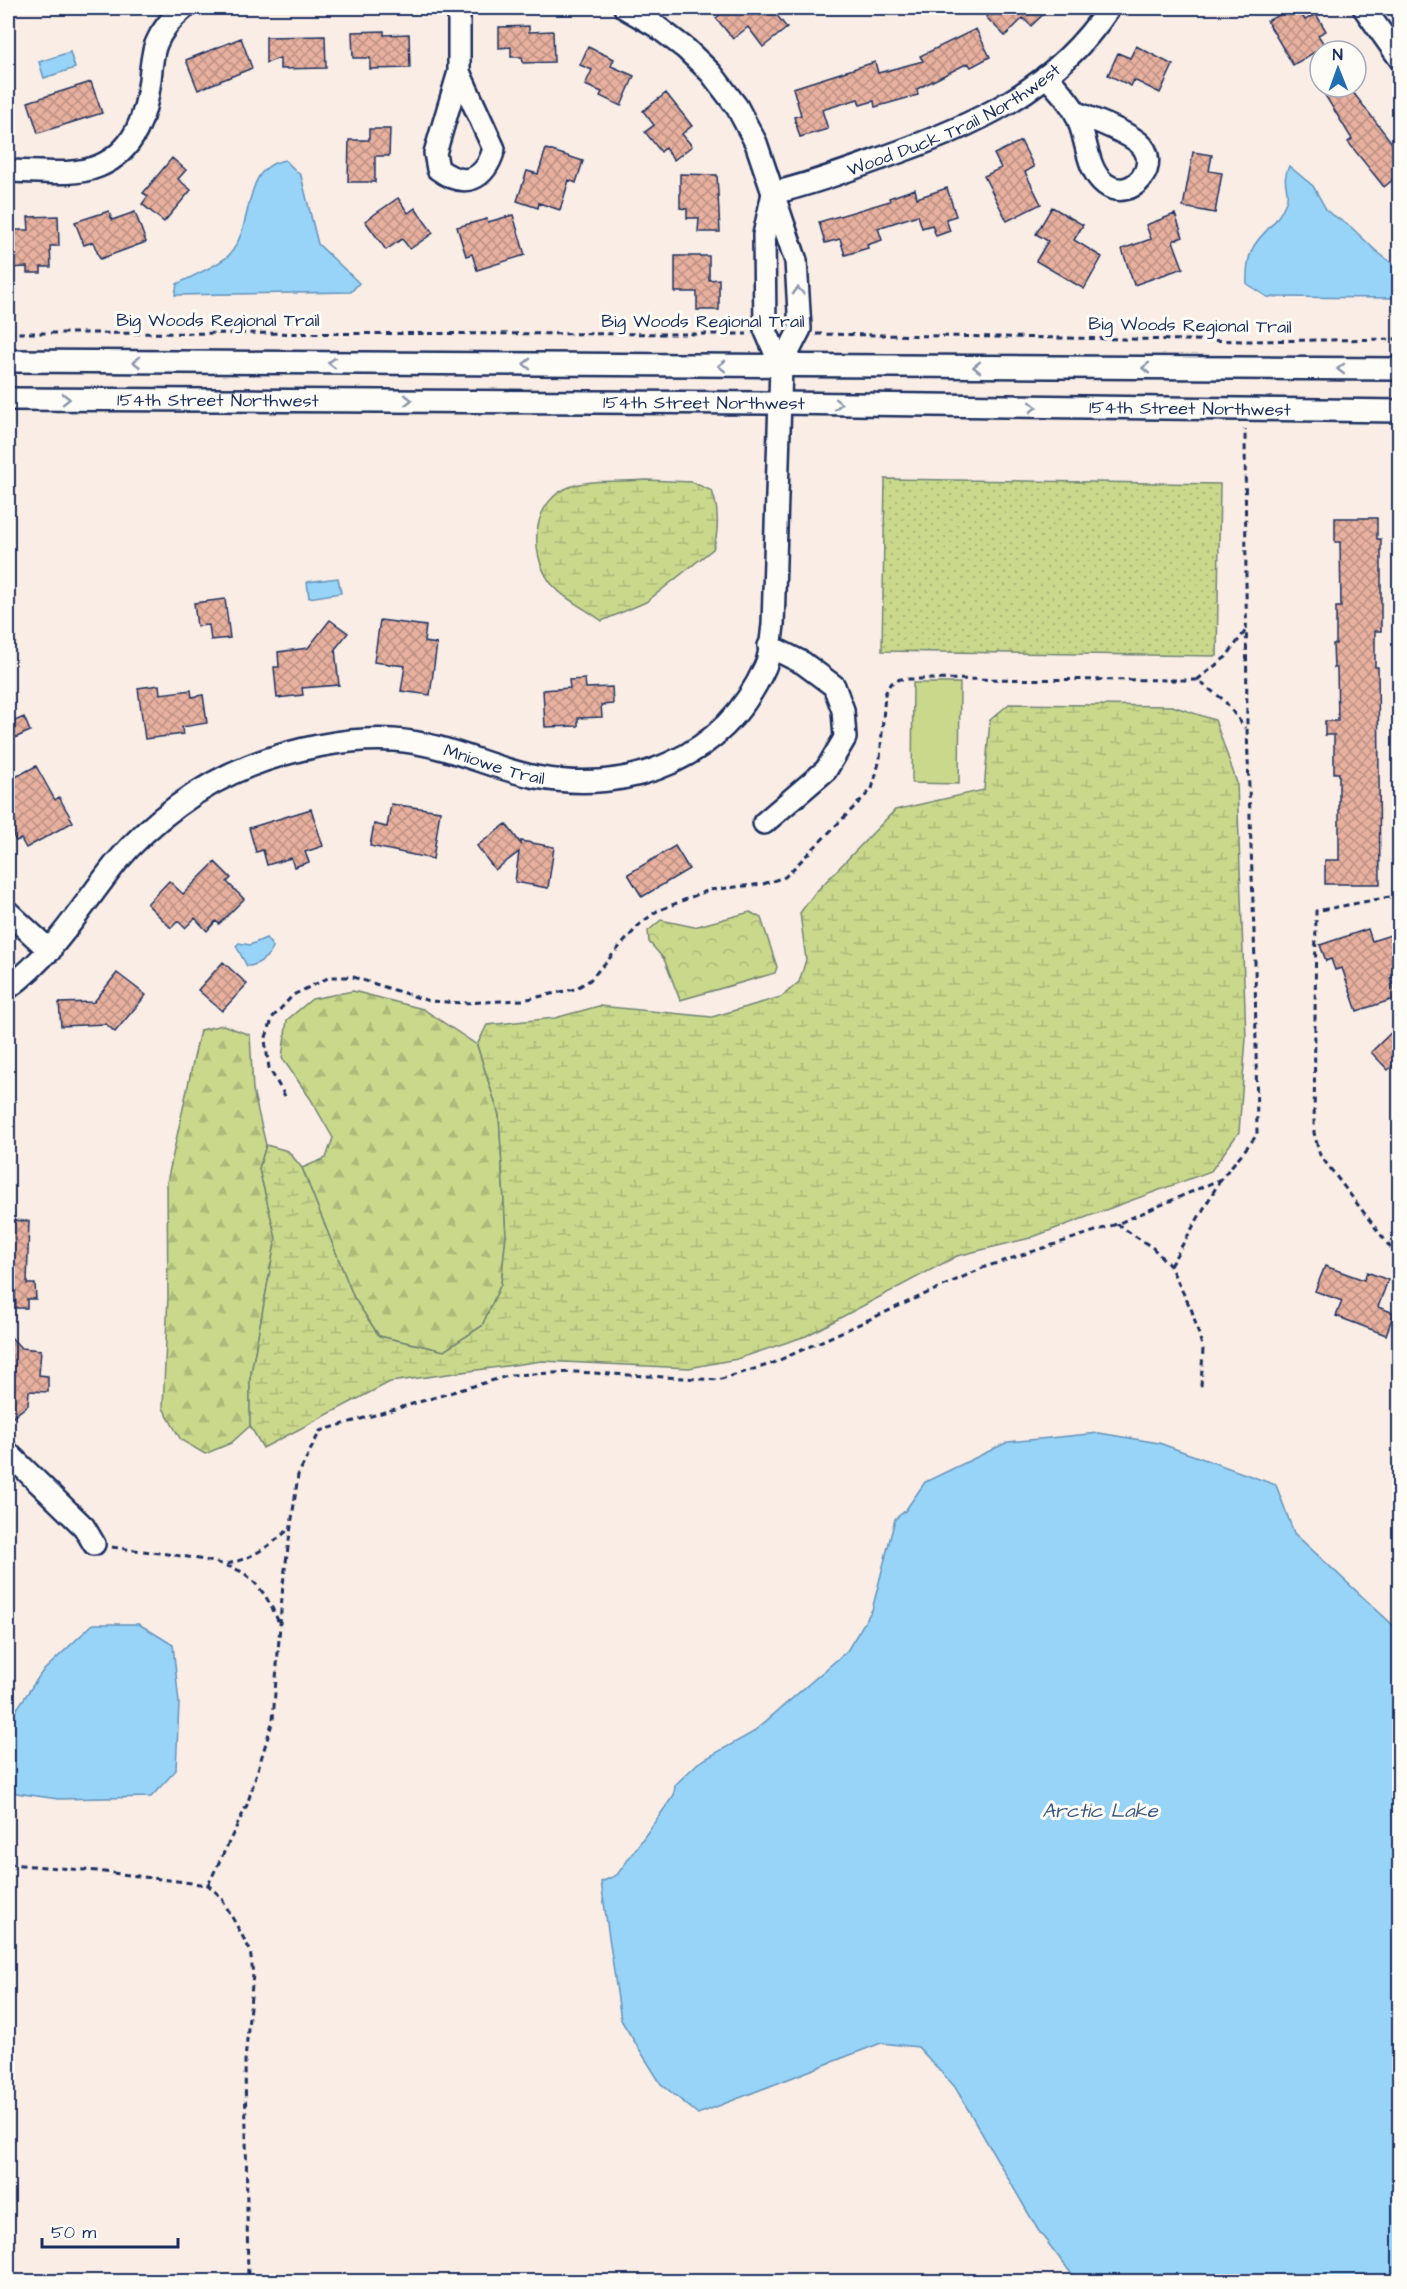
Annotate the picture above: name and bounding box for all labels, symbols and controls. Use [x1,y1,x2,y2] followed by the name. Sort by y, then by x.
[1308,39,1368,99] north arrow
[1333,44,1343,66] text: N
[844,57,1067,183] street label: Wood Duck Trail Northwest
[792,287,805,296] one-way arrow
[116,308,320,334] street label: Big Woods Regional Trail
[601,309,805,335] street label: Big Woods Regional Trail
[1088,311,1292,341] street label: Big Woods Regional Trail
[133,355,142,368] one-way arrow
[328,357,337,369] one-way arrow
[523,358,532,370] one-way arrow
[718,360,727,372] one-way arrow
[973,361,982,373] one-way arrow
[1142,362,1151,374] one-way arrow
[1337,363,1346,375] one-way arrow
[117,388,320,414] street label: 154th Street Northwest
[603,390,806,416] street label: 154th Street Northwest
[61,393,70,405] one-way arrow
[403,394,412,407] one-way arrow
[1089,395,1292,423] street label: 154th Street Northwest
[833,398,842,410] one-way arrow
[1028,401,1037,413] one-way arrow
[441,738,547,791] street label: Mniowe Trail
[1042,1797,1159,1825] water label: Arctic Lake
[42,2211,178,2249] scale bar
[51,2220,96,2245] text: 50 m

